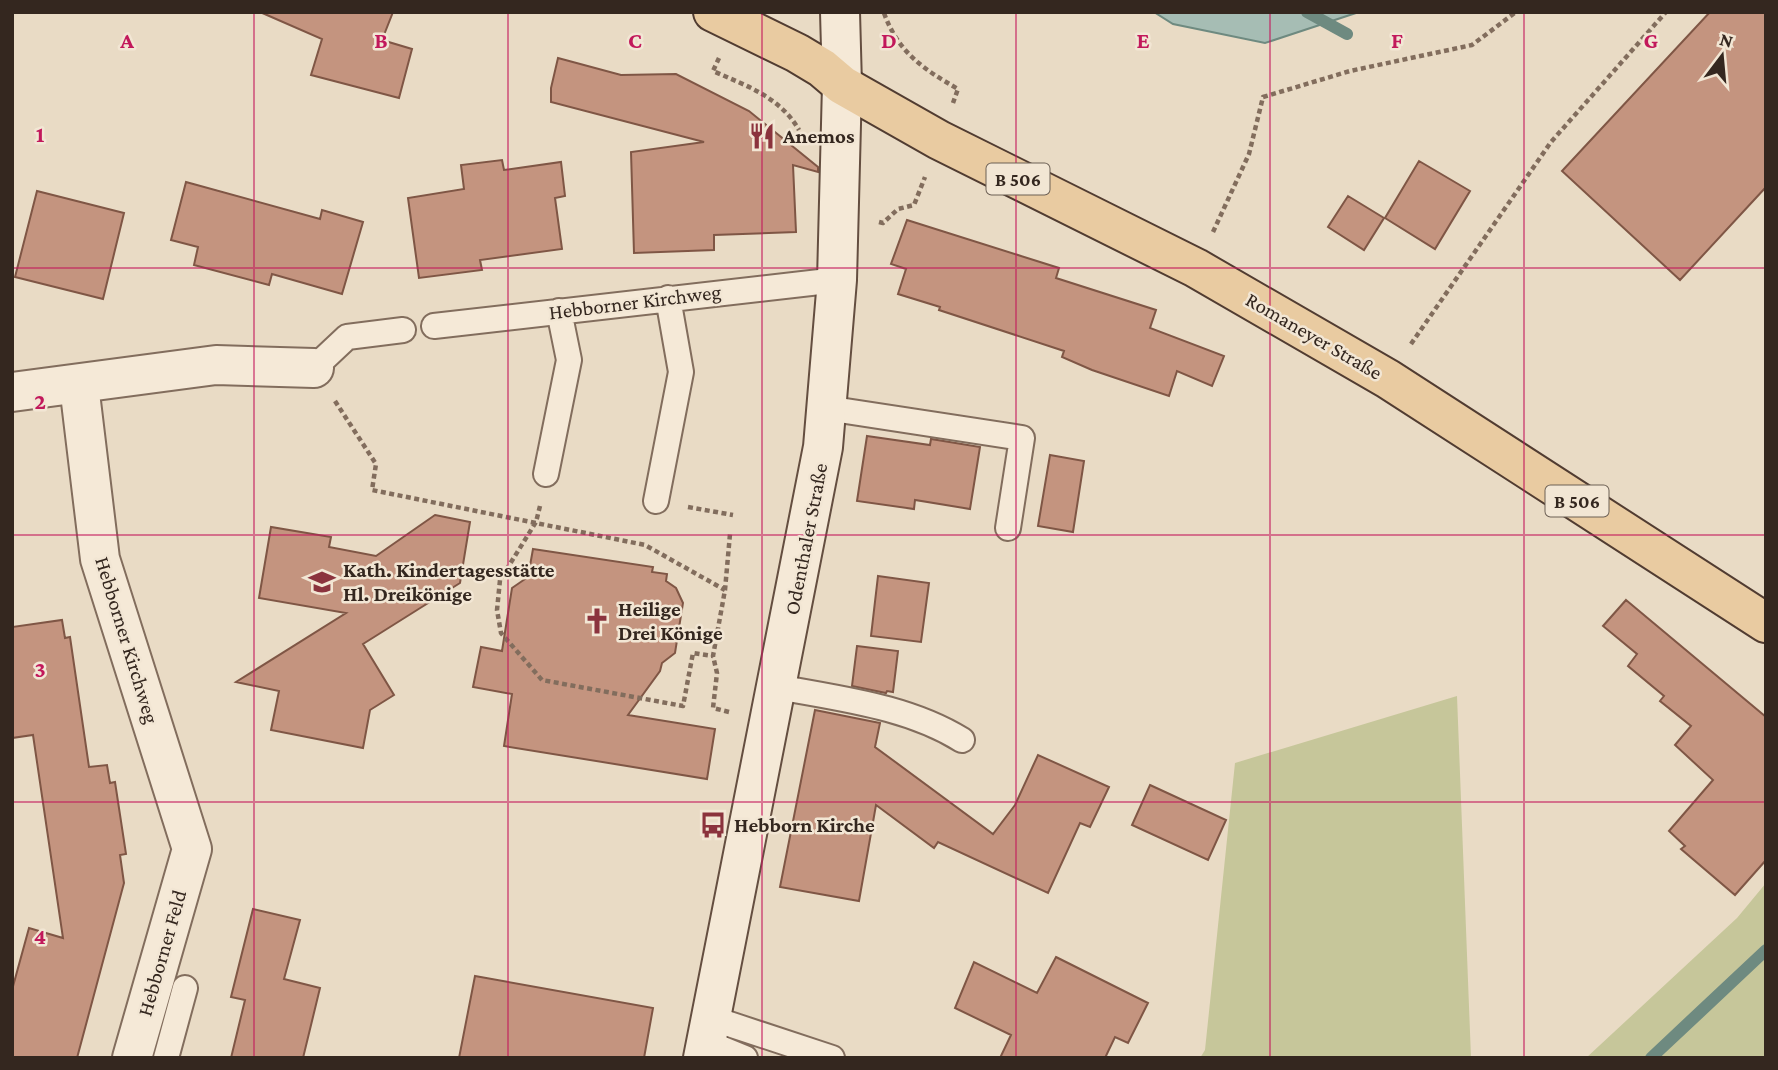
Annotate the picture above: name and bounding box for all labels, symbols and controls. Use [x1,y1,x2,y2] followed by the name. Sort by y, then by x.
[1687,21,1757,91] north arrow
[119,27,134,53] text: A
[374,27,388,53] text: B
[628,27,642,53] text: C
[881,27,897,53] text: D
[1136,27,1150,53] text: E
[1391,27,1403,53] text: F
[1644,27,1659,53] text: G
[1717,28,1736,52] text: N
[36,121,45,147] text: 1
[747,121,777,151] restaurant icon: Anemos
[782,124,855,148] place label: Anemos
[986,164,1050,195] road number: B 506
[548,280,722,324] street label: Hebborner Kirchweg
[1242,287,1386,385] street label: Romaneyer Straße
[34,388,46,414] text: 2
[780,461,832,617] street label: Odenthaler Straße
[1546,486,1608,516] road number: B 506
[90,554,164,726] street label: Hebborner Kirchweg
[343,558,555,606] place label: Kath. Kindertagesstätte Hl. Dreikönige
[307,567,337,597] school or university icon: Kath. Kindertagesstätte Hl. Dreikönige
[618,597,723,645] place label: Heilige Drei Könige
[582,606,612,636] church icon: Heilige Drei Könige
[34,656,46,682] text: 3
[698,810,728,840] bus stop icon: Hebborn Kirche
[734,813,875,837] place label: Hebborn Kirche
[133,887,191,1019] street label: Hebborner Feld
[34,923,46,949] text: 4

